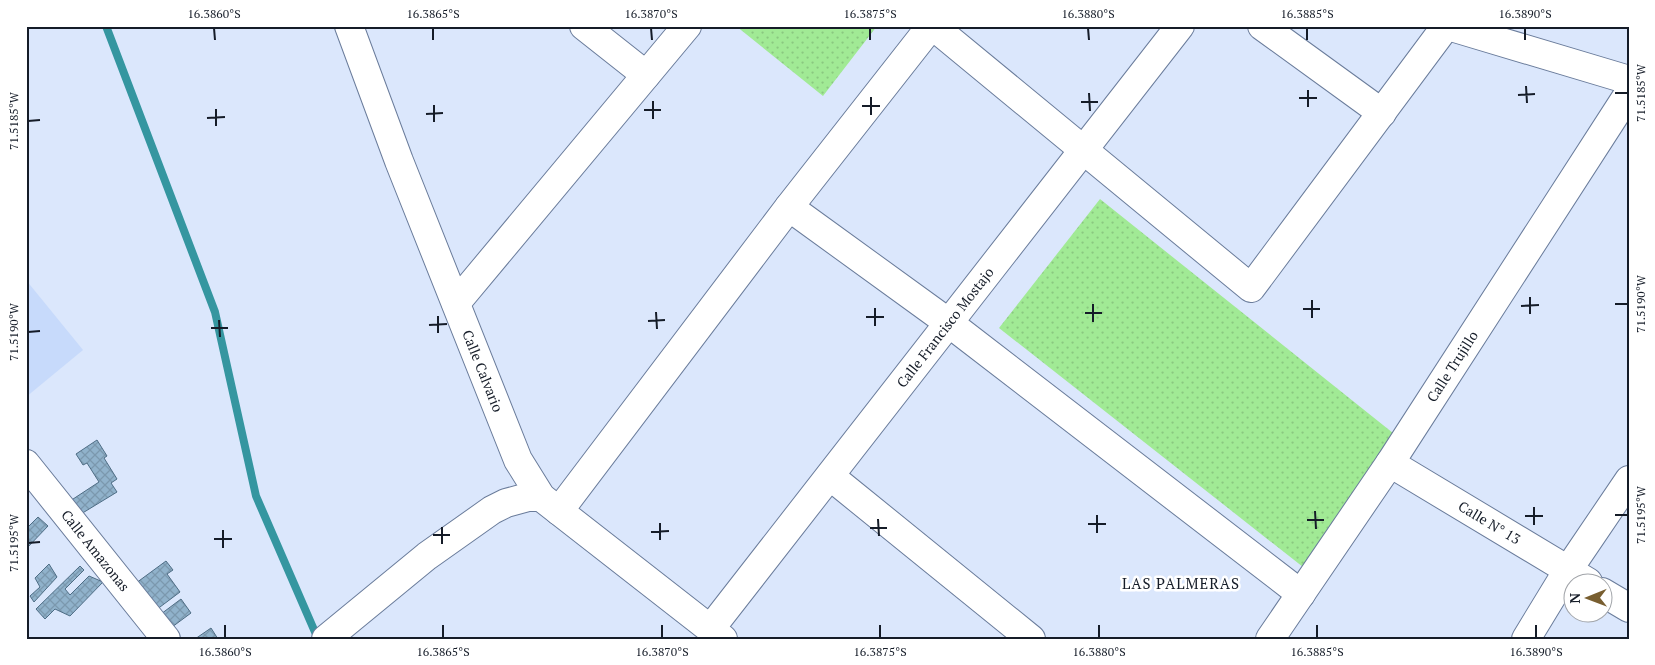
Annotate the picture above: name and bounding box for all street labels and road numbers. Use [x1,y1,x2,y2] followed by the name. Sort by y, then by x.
[892,263,998,391] street label: Calle Francisco Mostajo
[458,327,508,415] street label: Calle Calvario
[1422,327,1482,405] street label: Calle Trujillo
[1455,496,1524,548] street label: Calle N° 13
[57,506,134,595] street label: Calle Amazonas

